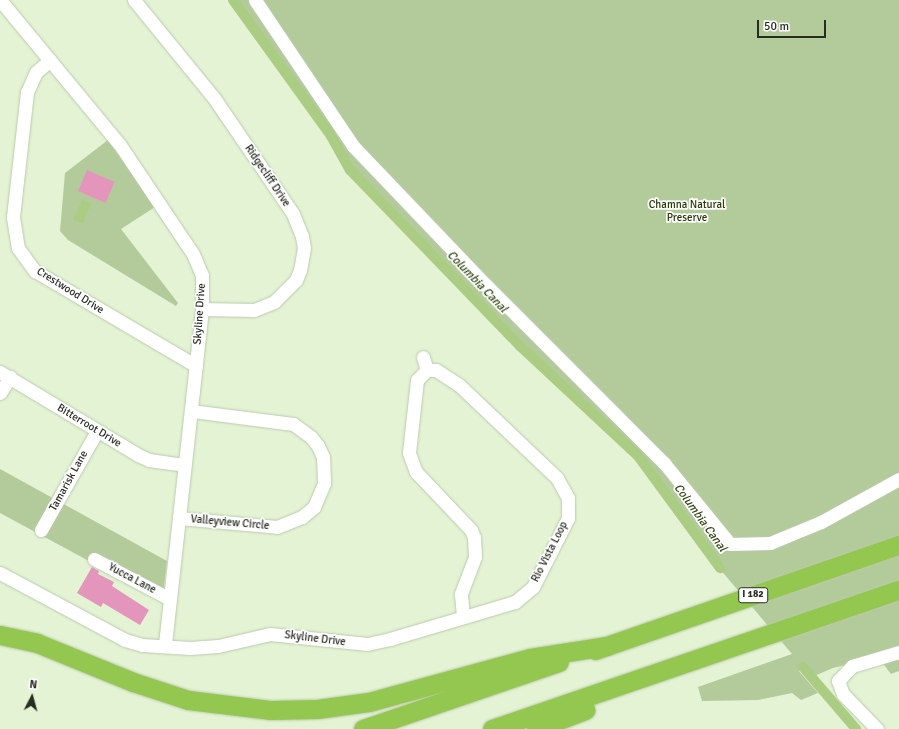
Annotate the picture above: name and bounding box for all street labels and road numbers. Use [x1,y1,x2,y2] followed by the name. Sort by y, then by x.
[241,142,293,210] street label: Ridgecliff Drive
[34,265,106,317] street label: Crestwood Drive
[191,283,209,345] street label: Skyline Drive
[54,402,124,450] street label: Bitterroot Drive
[47,448,91,514] street label: Tamarisk Lane
[190,513,270,533] street label: Valleyview Circle
[529,519,571,585] street label: Rio Vista Loop
[106,561,158,597] street label: Yucca Lane
[738,587,768,603] road number: I 182
[284,629,346,649] street label: Skyline Drive

